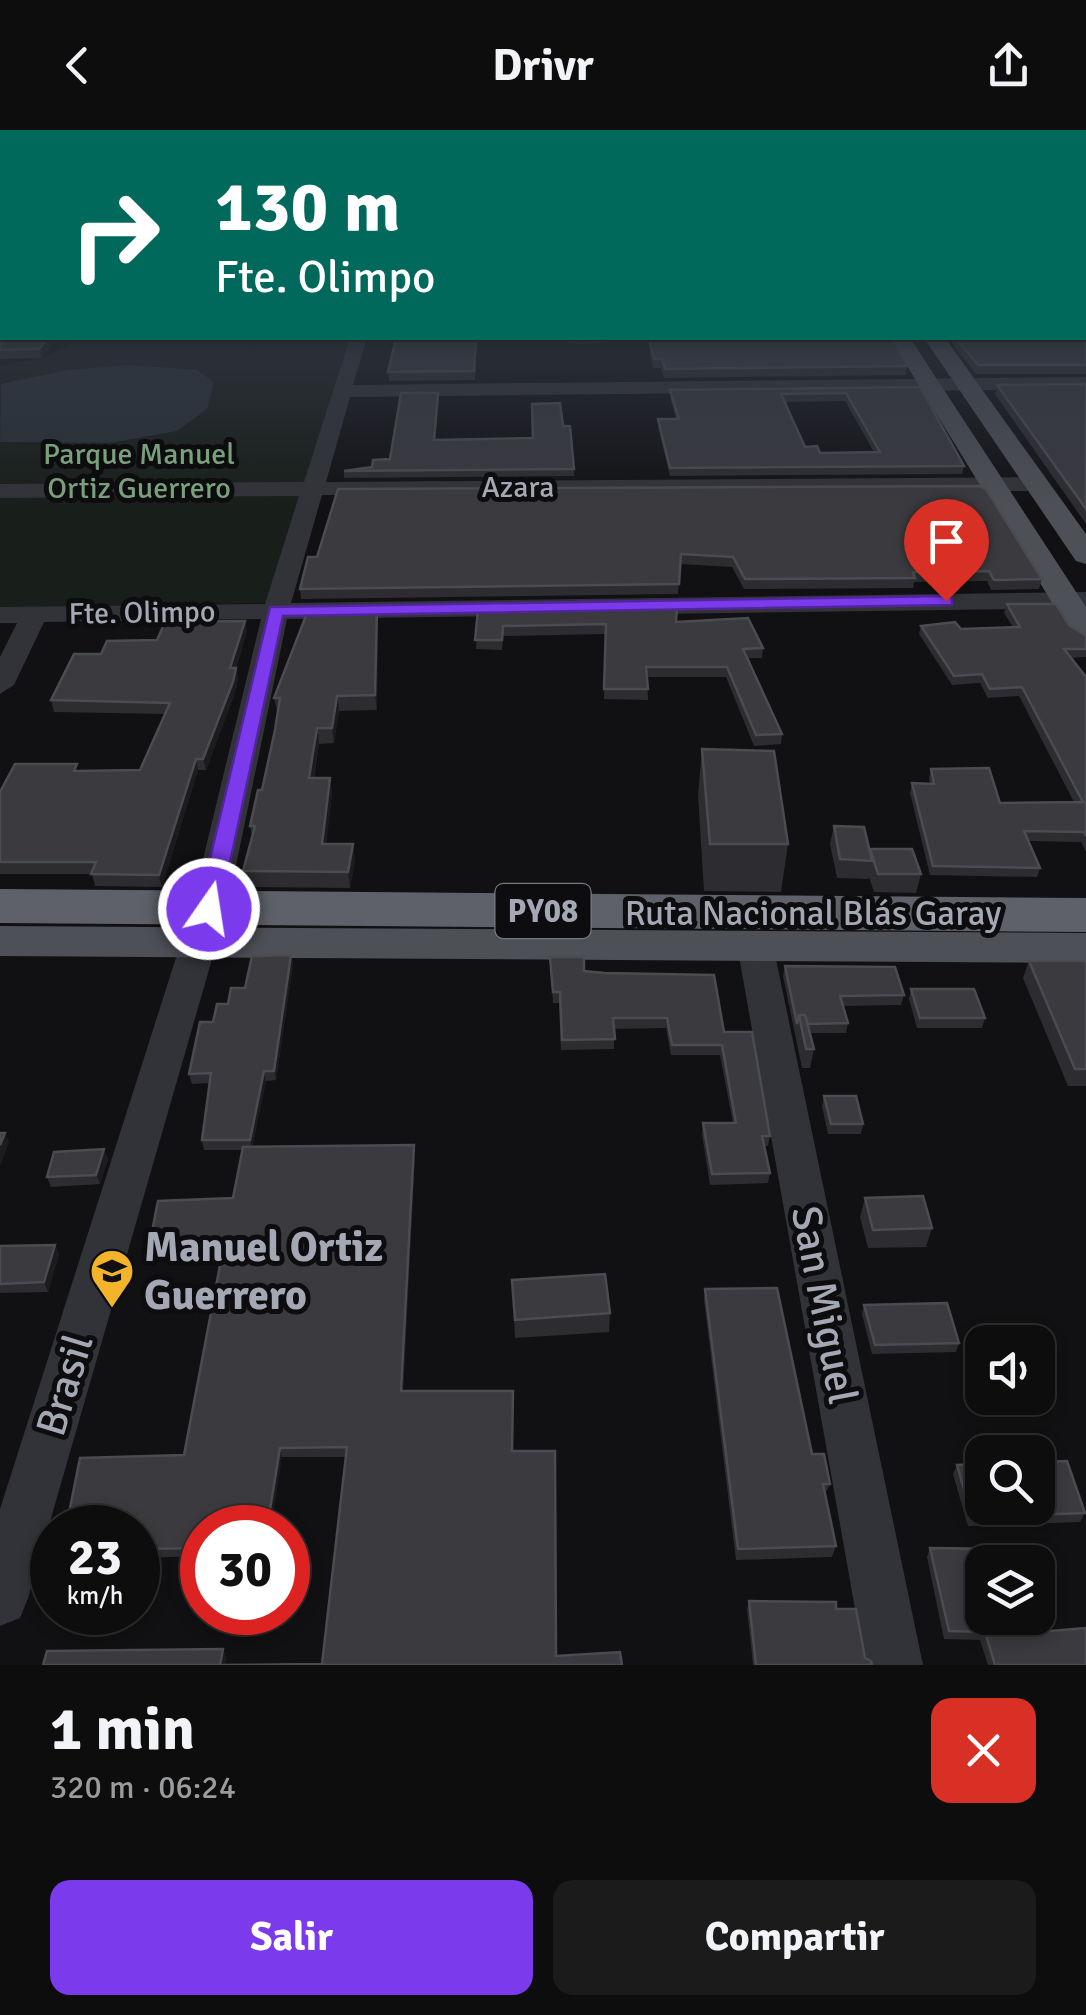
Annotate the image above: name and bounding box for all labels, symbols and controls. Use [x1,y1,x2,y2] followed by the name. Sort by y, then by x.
[50,38,105,93] icon: back
[492,38,594,93] text: Drivr
[981,38,1036,93] icon: share
[215,164,400,250] text: 130 m
[50,170,180,300] icon: right
[215,250,435,305] text: Fte. Olimpo
[43,436,235,507] park label: Parque Manuel Ortiz Guerrero
[482,469,554,506] street label: Azara
[904,499,989,602] pin
[919,514,974,569] icon: arrive
[68,593,216,633] street label: Fte. Olimpo
[157,857,261,961] position arrow
[496,884,590,938] road number: PY08
[625,892,1001,935] street label: Ruta Nacional Blás Garay
[780,1202,868,1408] street label: San Miguel
[144,1222,383,1321] place label: Manuel Ortiz Guerrero
[89,1248,135,1309] school or university icon: Manuel Ortiz Guerrero
[965,1325,1055,1635] map controls
[965,1325,1055,1415] button: sound
[25,1328,105,1442] street label: Brasil
[965,1435,1055,1525] button: search
[180,1505,310,1635] speed limit sign: 30
[68,1527,122,1589] text: 23
[965,1545,1055,1635] button: layers
[67,1580,123,1611] text: km/h
[50,1693,195,1767] text: 1 min
[931,1698,1036,1803] button: close
[50,1768,236,1807] text: 320 m · 06:24
[50,1880,533,1995] button: Salir
[553,1880,1036,1995] button: Compartir

